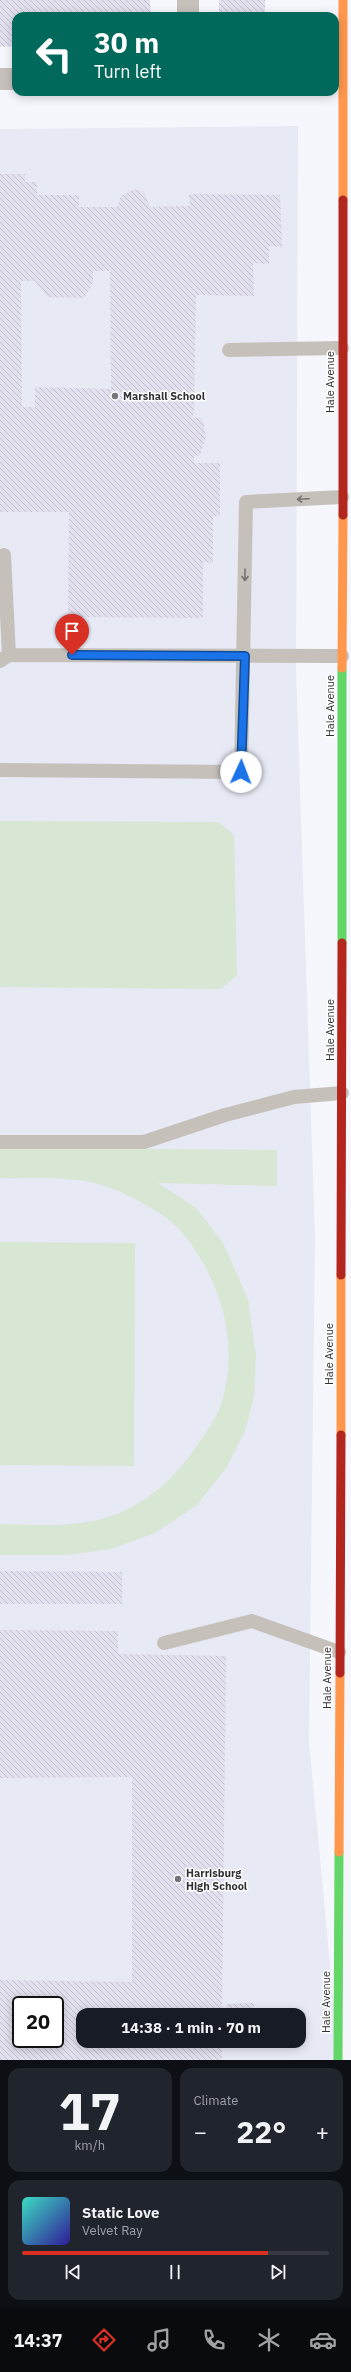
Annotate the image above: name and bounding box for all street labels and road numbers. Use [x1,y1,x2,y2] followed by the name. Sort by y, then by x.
[323,351,337,413] street label: Hale Avenue
[323,675,337,737] street label: Hale Avenue
[323,999,337,1061] street label: Hale Avenue
[322,1323,336,1385] street label: Hale Avenue
[320,1647,334,1709] street label: Hale Avenue
[319,1971,333,2033] street label: Hale Avenue

